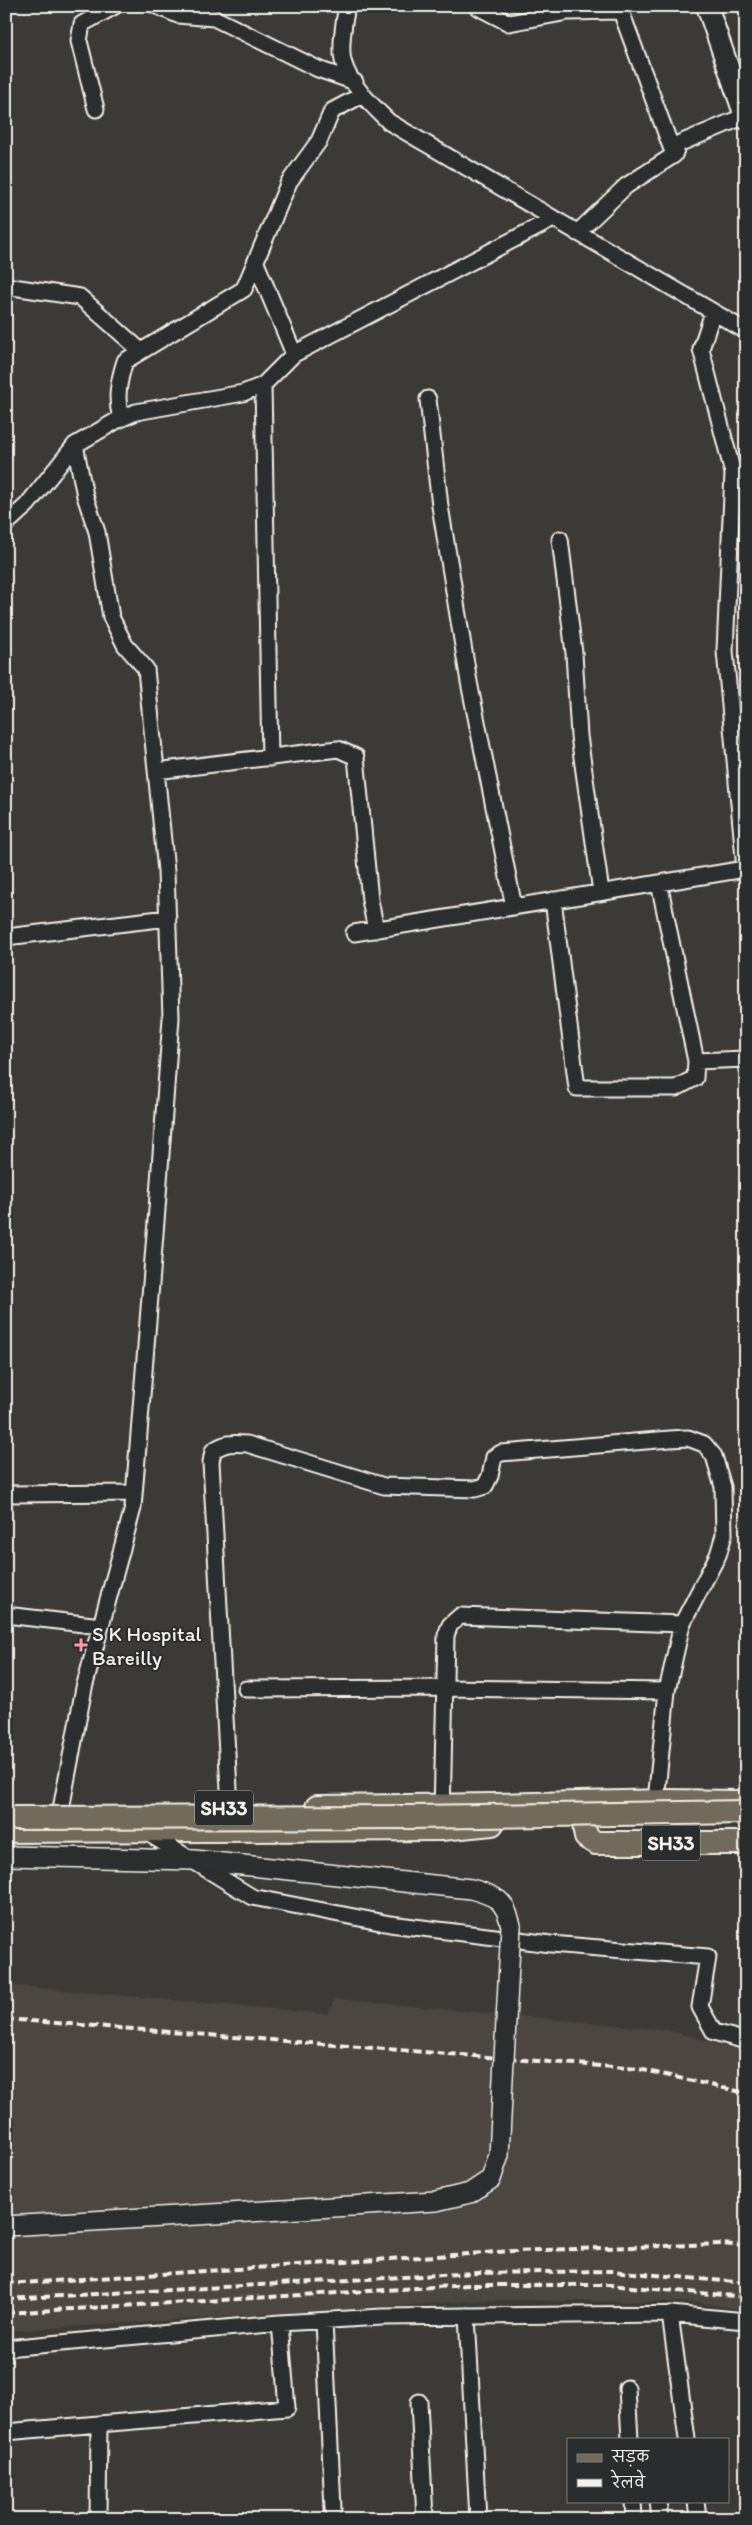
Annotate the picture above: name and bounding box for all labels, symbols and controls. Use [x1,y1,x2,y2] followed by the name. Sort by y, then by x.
[92,1621,202,1670] place label: S K Hospital Bareilly
[74,1638,88,1652] marker: S K Hospital Bareilly
[195,1790,253,1826] road number: SH33
[642,1826,700,1860] road number: SH33
[567,2438,730,2502] legend
[611,2448,650,2467] text: सड़क
[610,2469,646,2492] text: रेलवे

